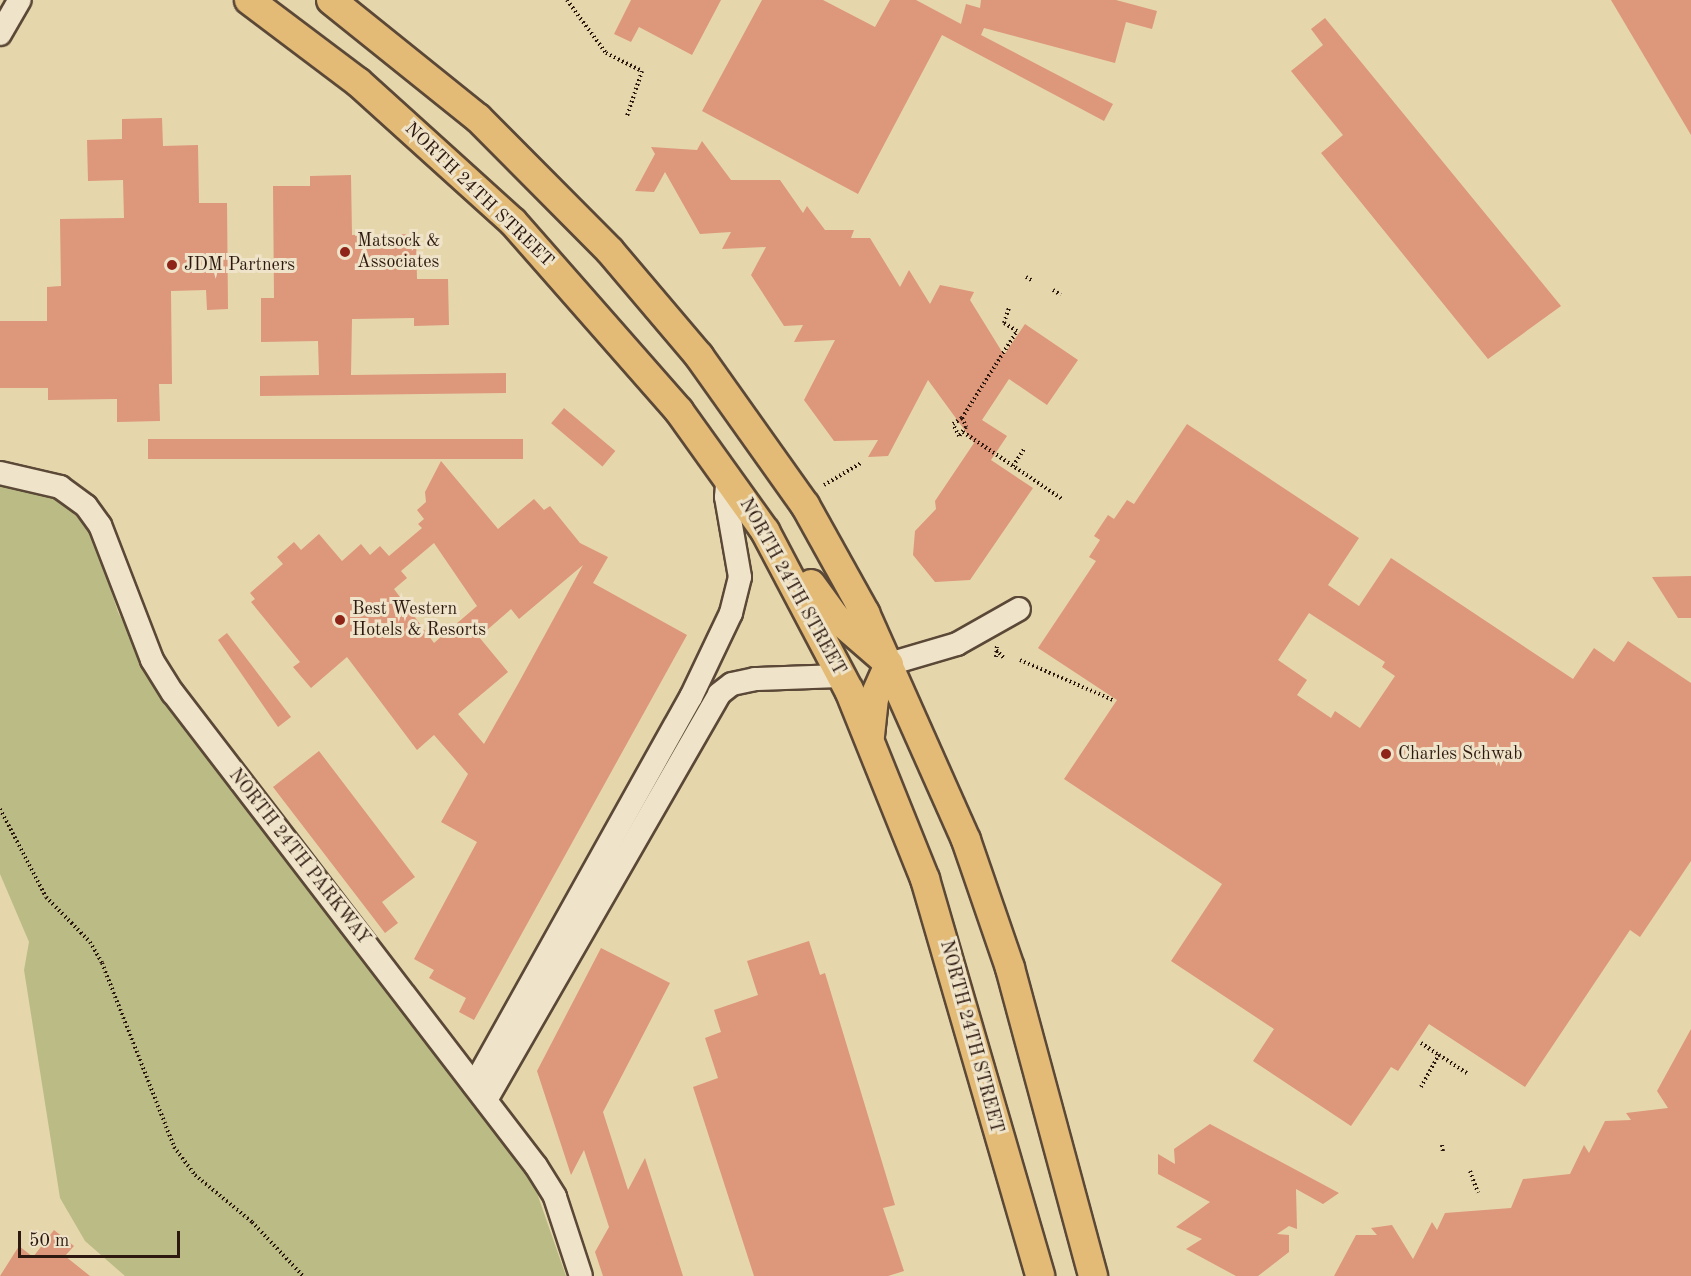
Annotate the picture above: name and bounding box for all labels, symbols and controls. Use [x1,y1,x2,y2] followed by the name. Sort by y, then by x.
[400,118,558,272] street label: NORTH 24TH STREET
[357,231,440,274] place label: Matsock & Associates
[338,245,352,259] marker: Matsock & Associates
[184,254,295,276] place label: JDM Partners
[165,258,179,272] marker: JDM Partners
[734,495,850,679] street label: NORTH 24TH STREET
[352,599,486,642] place label: Best Western Hotels & Resorts
[333,613,347,627] marker: Best Western Hotels & Resorts
[1398,743,1522,765] place label: Charles Schwab
[1379,747,1393,761] marker: Charles Schwab
[224,765,374,949] street label: NORTH 24TH PARKWAY
[935,938,1007,1136] street label: NORTH 24TH STREET
[21,1219,183,1257] scale bar
[29,1232,69,1250] text: 50 m

